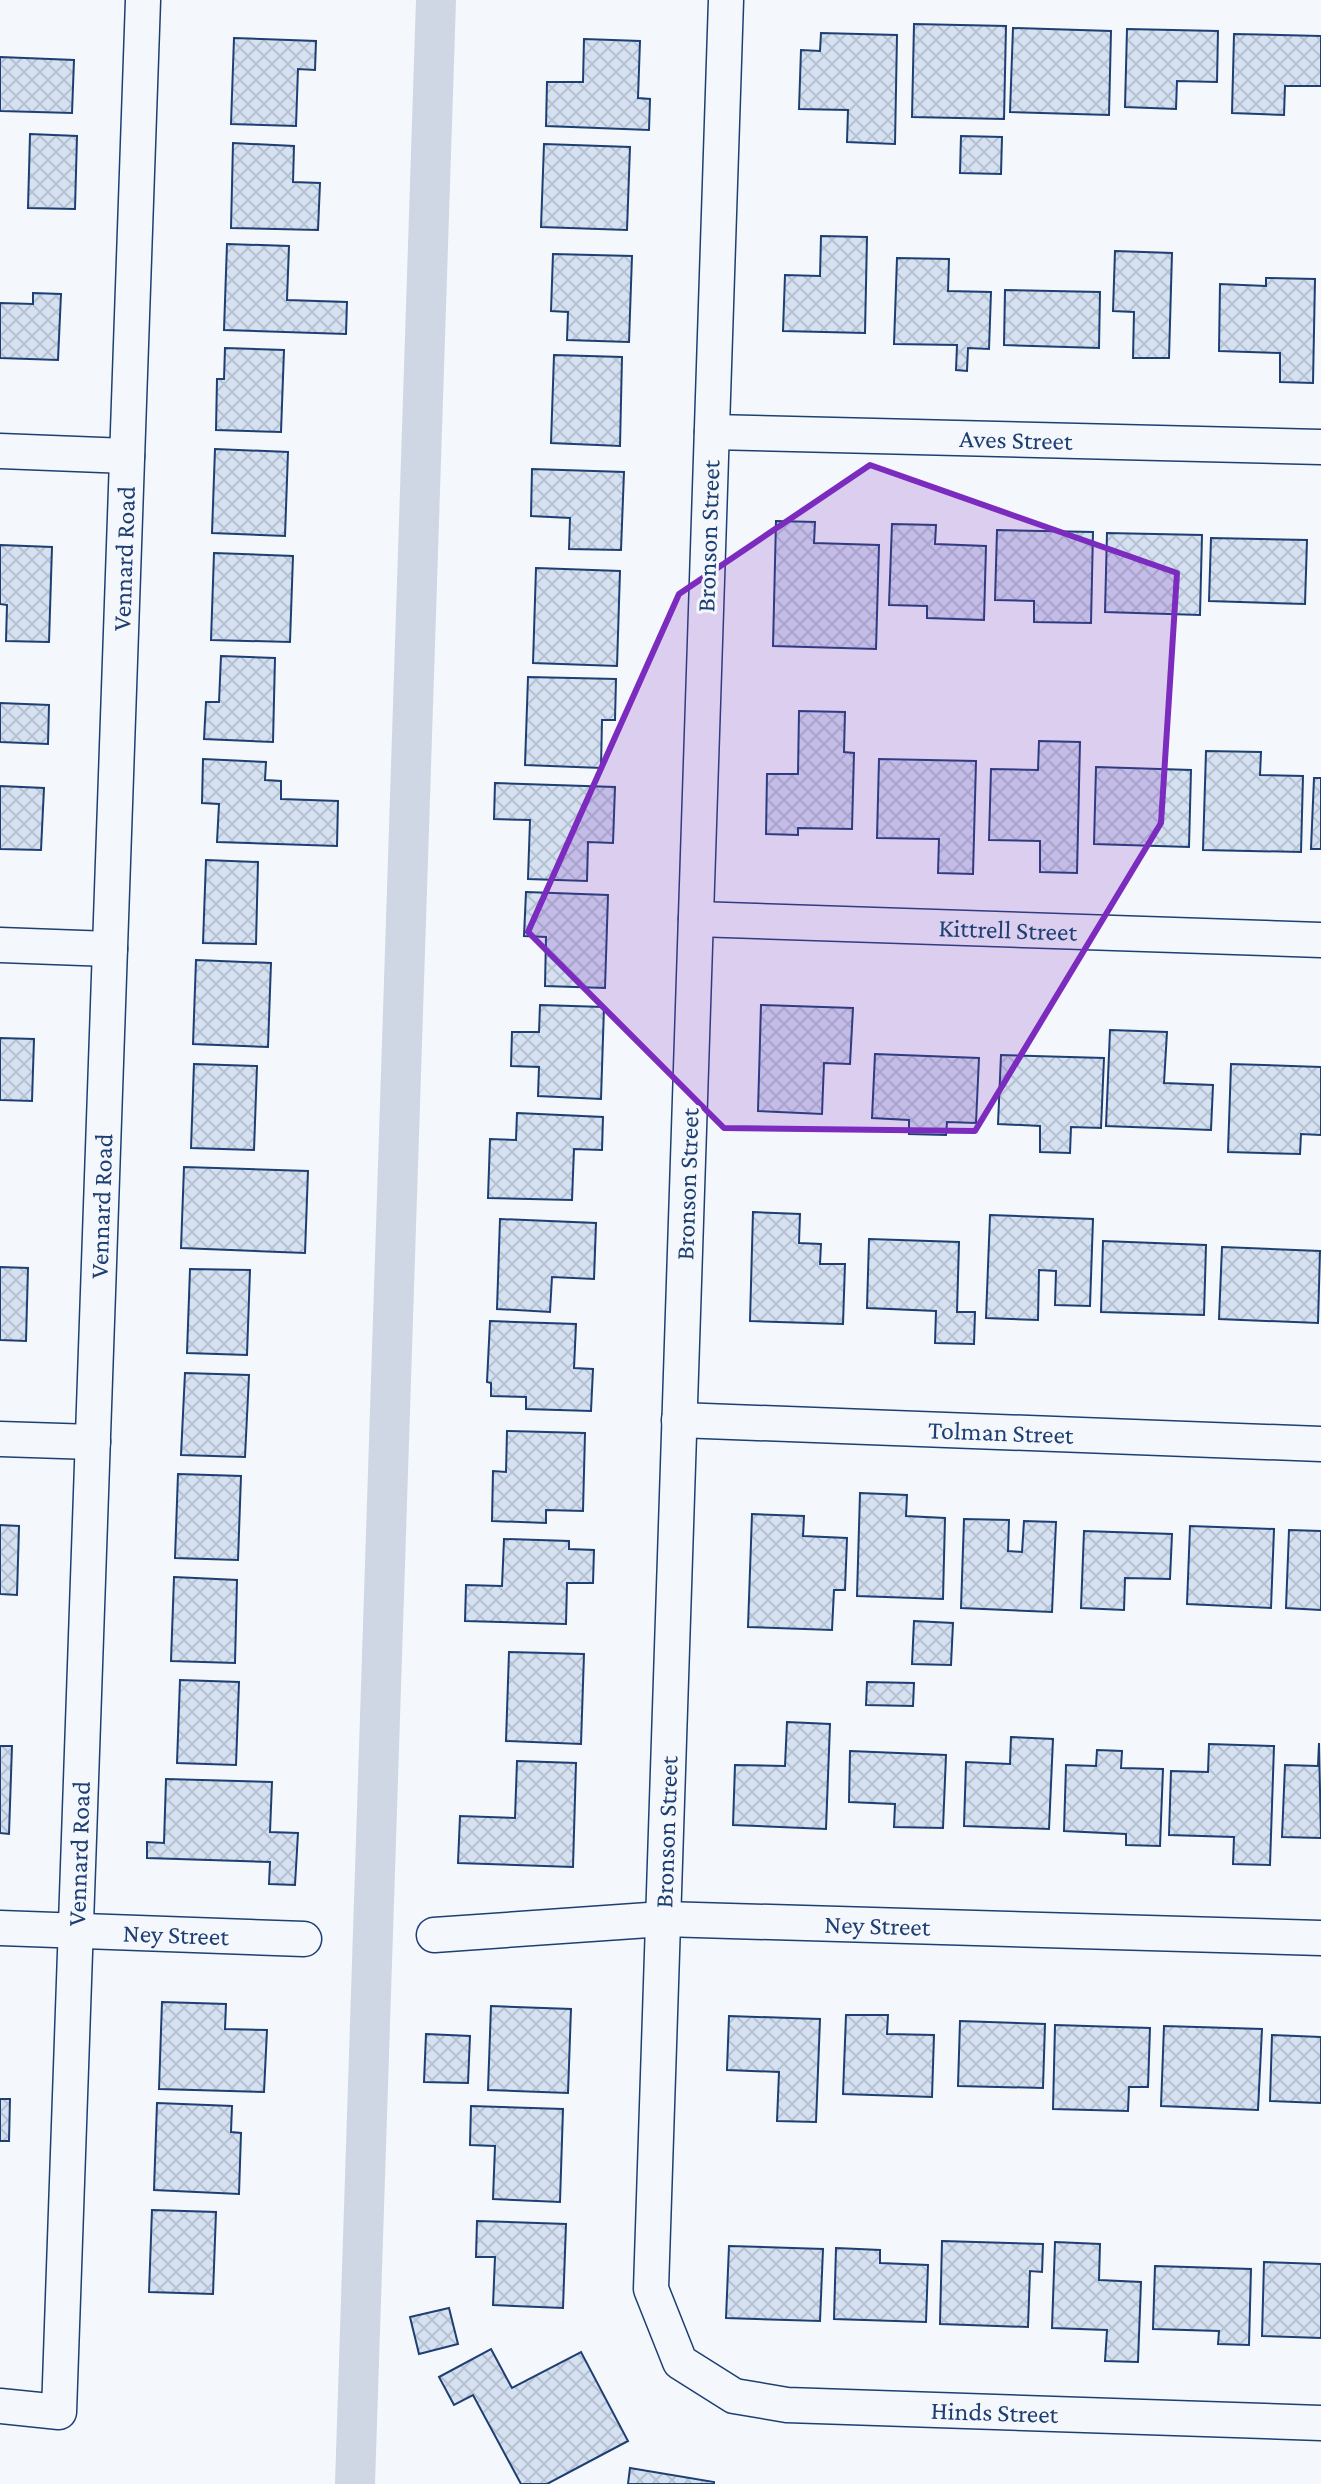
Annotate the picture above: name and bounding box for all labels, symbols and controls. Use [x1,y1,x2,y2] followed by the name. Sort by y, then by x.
[959,424,1073,456] street label: Aves Street
[691,459,726,613] street label: Bronson Street
[107,485,141,631] street label: Vennard Road
[938,913,1078,947] street label: Kittrell Street
[670,1107,705,1261] street label: Bronson Street
[84,1133,119,1279] street label: Vennard Road
[927,1415,1074,1450] street label: Tolman Street
[649,1755,684,1909] street label: Bronson Street
[62,1780,96,1927] street label: Vennard Road
[824,1910,931,1942] street label: Ney Street
[122,1918,230,1951] street label: Ney Street
[930,2396,1059,2429] street label: Hinds Street

